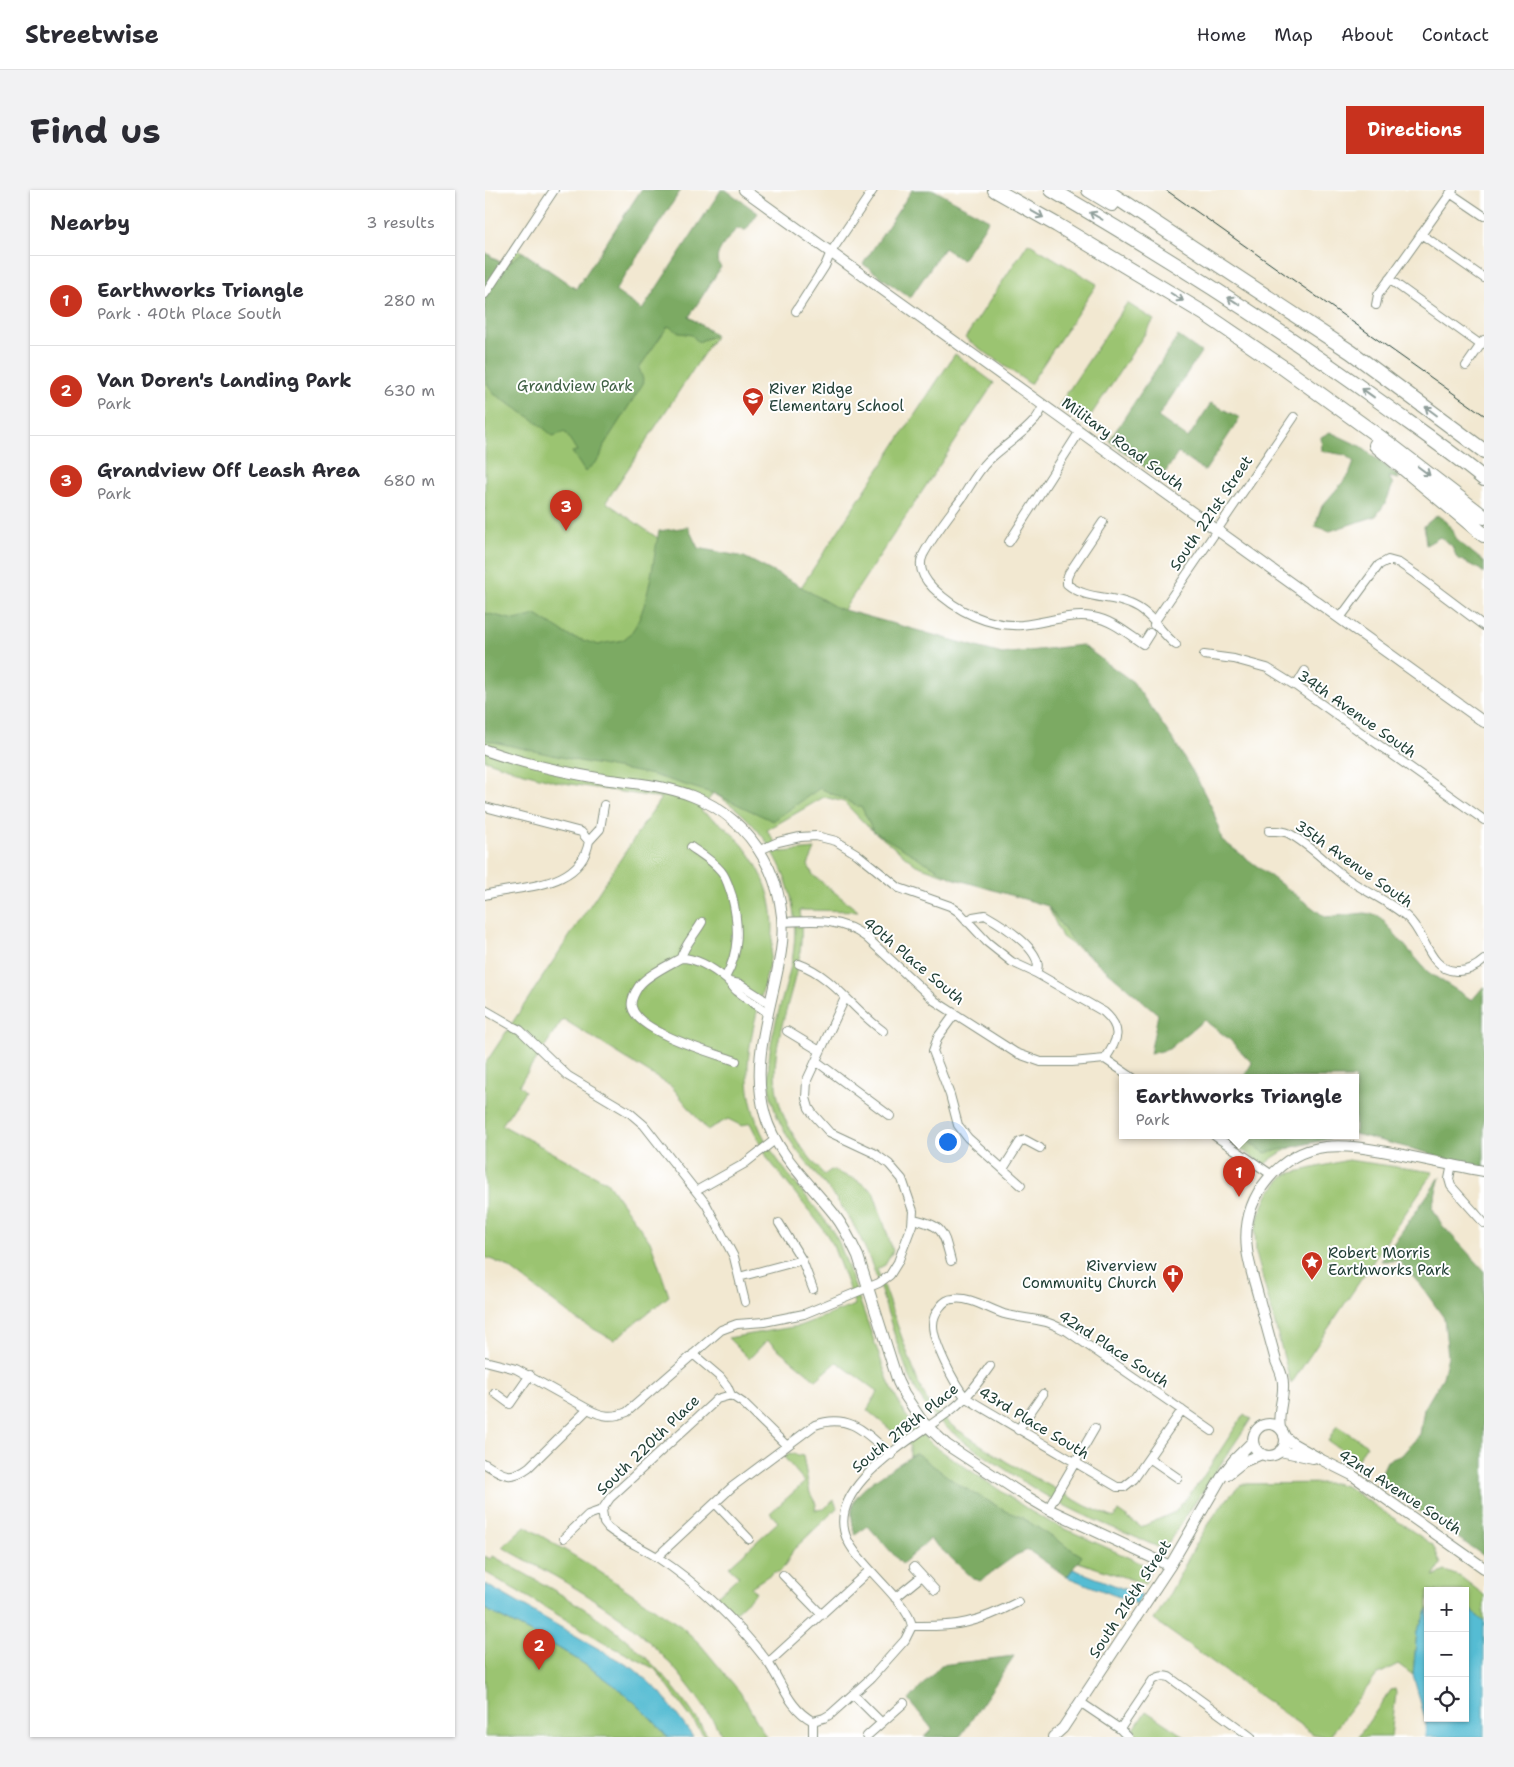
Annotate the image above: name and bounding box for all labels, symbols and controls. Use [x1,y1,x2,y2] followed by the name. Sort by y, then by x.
[25,19,159,51] text: Streetwise
[1197,23,1246,47] text: Home
[1274,23,1313,47] text: Map
[1341,23,1394,47] text: About
[1422,23,1489,47] text: Contact
[1346,106,1484,154] button: Directions
[30,107,161,154] text: Find us
[50,209,130,237] text: Nearby
[1030,209,1045,219] one-way arrow
[1089,210,1104,220] one-way arrow
[366,212,435,233] text: 3 results
[97,278,304,303] text: Earthworks Triangle
[62,290,70,311] text: 1
[383,290,435,311] text: 280 m
[1169,292,1183,302] one-way arrow
[1228,296,1242,306] one-way arrow
[97,303,282,324] text: Park · 40th Place South
[97,368,352,393] text: Van Doren's Landing Park
[517,376,633,396] park label: Grandview Park
[769,379,905,416] place label: River Ridge Elementary School
[60,380,72,401] text: 2
[383,380,435,401] text: 630 m
[741,386,765,417] school or university icon: River Ridge Elementary School
[1361,388,1375,398] one-way arrow
[97,393,131,414] text: Park
[1058,393,1188,495] street label: Military Road South
[1424,406,1438,416] one-way arrow
[1165,452,1257,574] street label: South 221st Street
[97,458,360,483] text: Grandview Off Leash Area
[1417,465,1430,476] one-way arrow
[60,470,72,491] text: 3
[383,470,435,491] text: 680 m
[97,483,131,504] text: Park
[550,490,582,531] pin: 3
[1294,665,1420,763] street label: 34th Avenue South
[1291,816,1417,912] street label: 35th Avenue South
[859,913,969,1009] street label: 40th Place South
[1119,1074,1359,1139] popup
[1136,1084,1342,1109] text: Earthworks Triangle
[1136,1109,1170,1130] text: Park
[935,1129,961,1155] your location
[1223,1156,1255,1197] pin: 1
[1328,1243,1450,1280] place label: Robert Morris Earthworks Park
[1300,1250,1324,1281] place icon: Robert Morris Earthworks Park
[1022,1256,1157,1293] place label: Riverview Community Church
[1161,1263,1185,1294] church icon: Riverview Community Church
[1055,1306,1173,1392] street label: 42nd Place South
[848,1379,962,1477] street label: South 218th Place
[975,1382,1093,1464] street label: 43rd Place South
[592,1391,704,1499] street label: South 220th Place
[1335,1445,1465,1539] street label: 42nd Avenue South
[1084,1536,1176,1662] street label: South 216th Street
[1424,1587,1469,1722] map controls
[1424,1587,1469,1632] button: +
[523,1629,555,1670] pin: 2
[1424,1632,1469,1677] button: −
[1424,1677,1469,1722] button: locate

